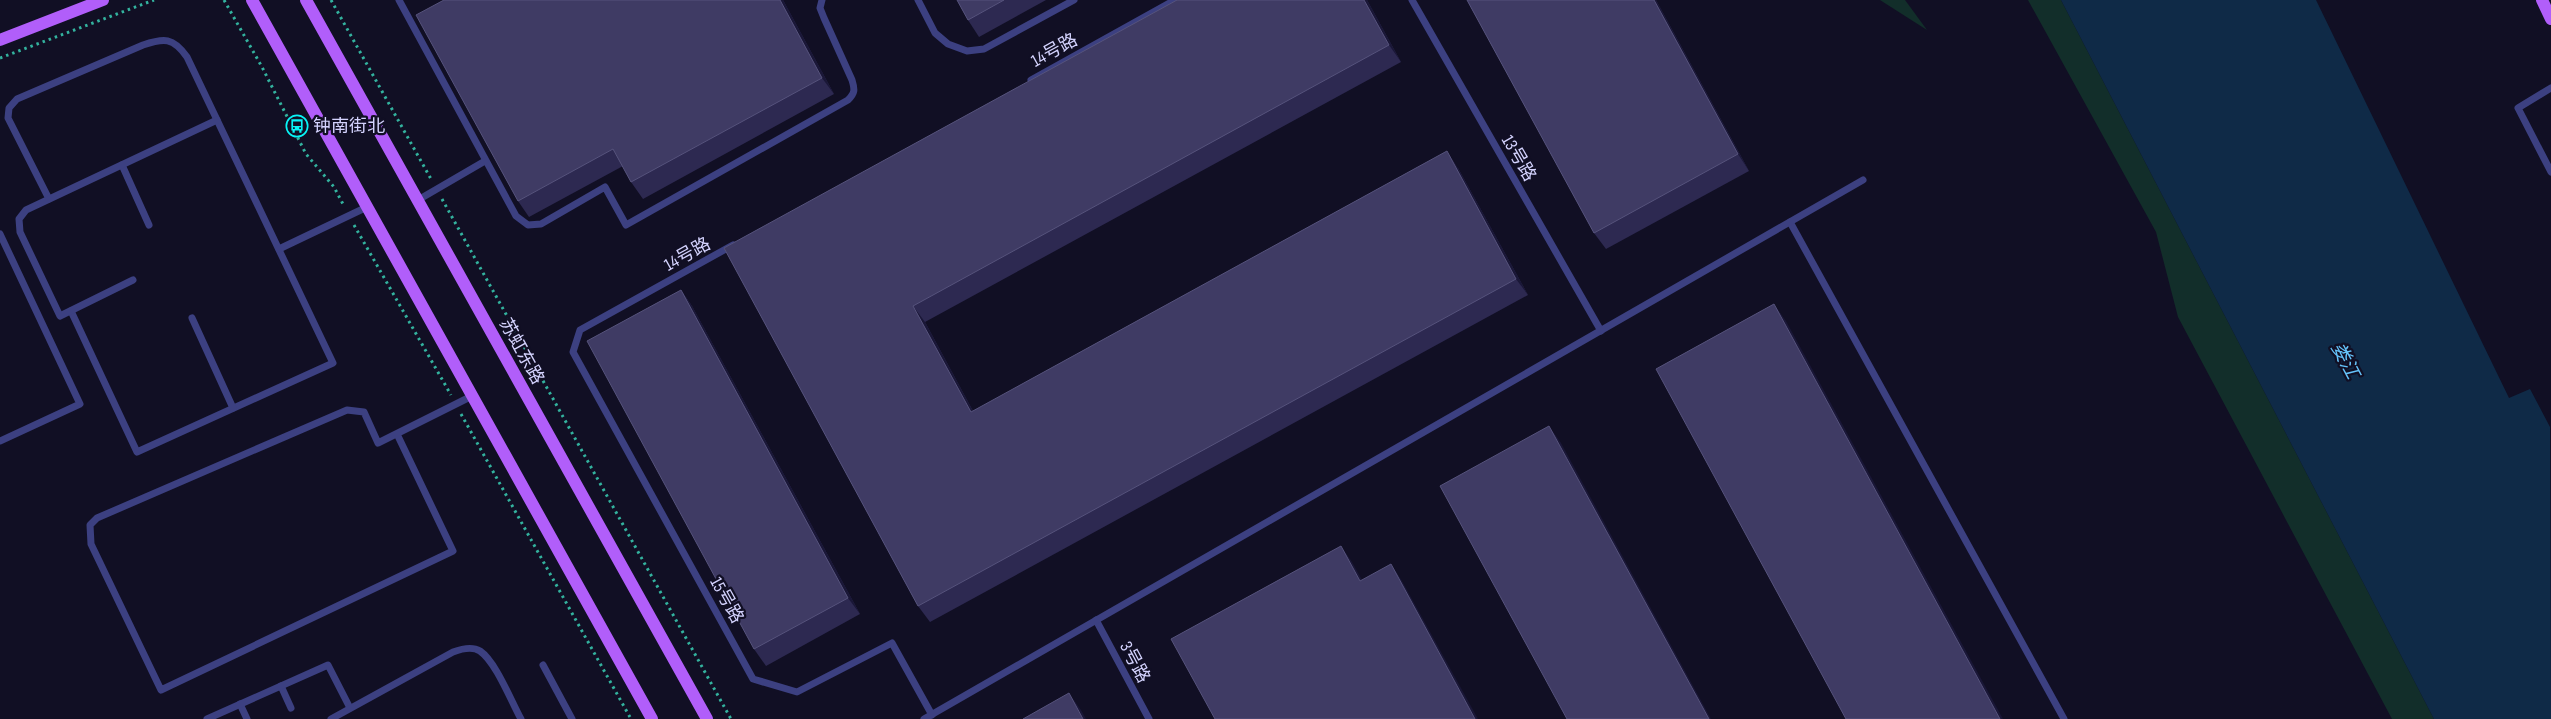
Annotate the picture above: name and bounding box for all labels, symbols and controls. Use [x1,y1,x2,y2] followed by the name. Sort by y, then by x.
[1027,29,1081,72] street label: 14号路
[285,114,309,138] bus stop icon: 钟南街北
[313,116,385,137] place label: 钟南街北
[1497,131,1540,185] street label: 13号路
[660,233,714,276] street label: 14号路
[495,315,548,388] street label: 苏虹东路
[2326,339,2365,385] water label: 娄江
[705,573,748,627] street label: 15号路
[1115,638,1154,686] street label: 3号路

